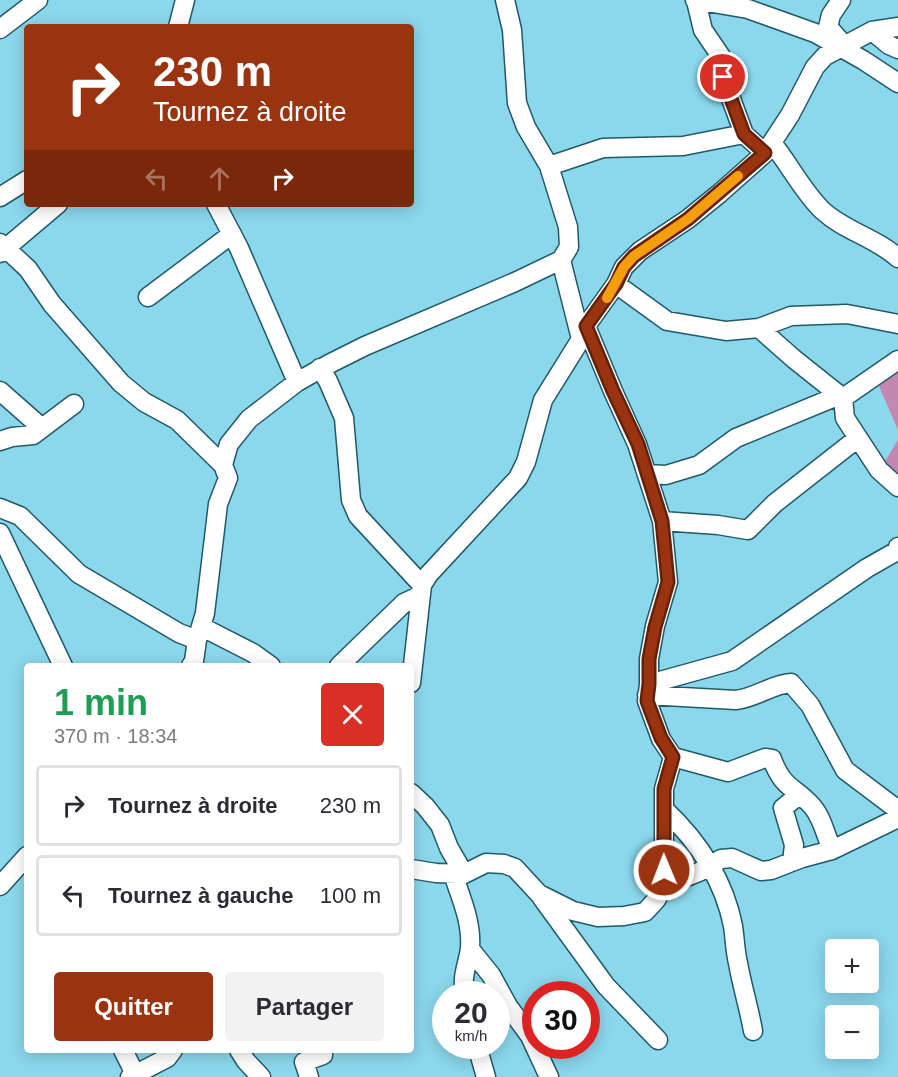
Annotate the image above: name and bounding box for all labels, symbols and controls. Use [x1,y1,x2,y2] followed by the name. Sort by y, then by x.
[54,48,132,126] icon: right
[153,48,272,95] text: 230 m
[697,51,748,102] pin
[706,60,739,93] icon: arrive
[153,97,347,127] text: Tournez à droite
[140,162,173,195] icon: left
[203,162,236,195] icon: ahead
[266,162,299,195] icon: right
[54,682,148,723] text: 1 min
[321,683,384,746] button: close
[54,725,177,747] text: 370 m · 18:34
[57,789,90,822] icon: right
[108,793,278,818] text: Tournez à droite
[320,793,381,818] text: 230 m
[632,838,696,902] position arrow
[57,879,90,912] icon: left
[108,883,293,908] text: Tournez à gauche
[320,883,381,908] text: 100 m
[825,939,879,1059] map controls
[825,939,879,993] button: +
[54,972,213,1041] button: Quitter
[225,972,384,1041] button: Partager
[522,981,600,1059] speed limit sign: 30
[454,996,488,1029] text: 20
[825,1005,879,1059] button: −
[455,1027,487,1044] text: km/h

